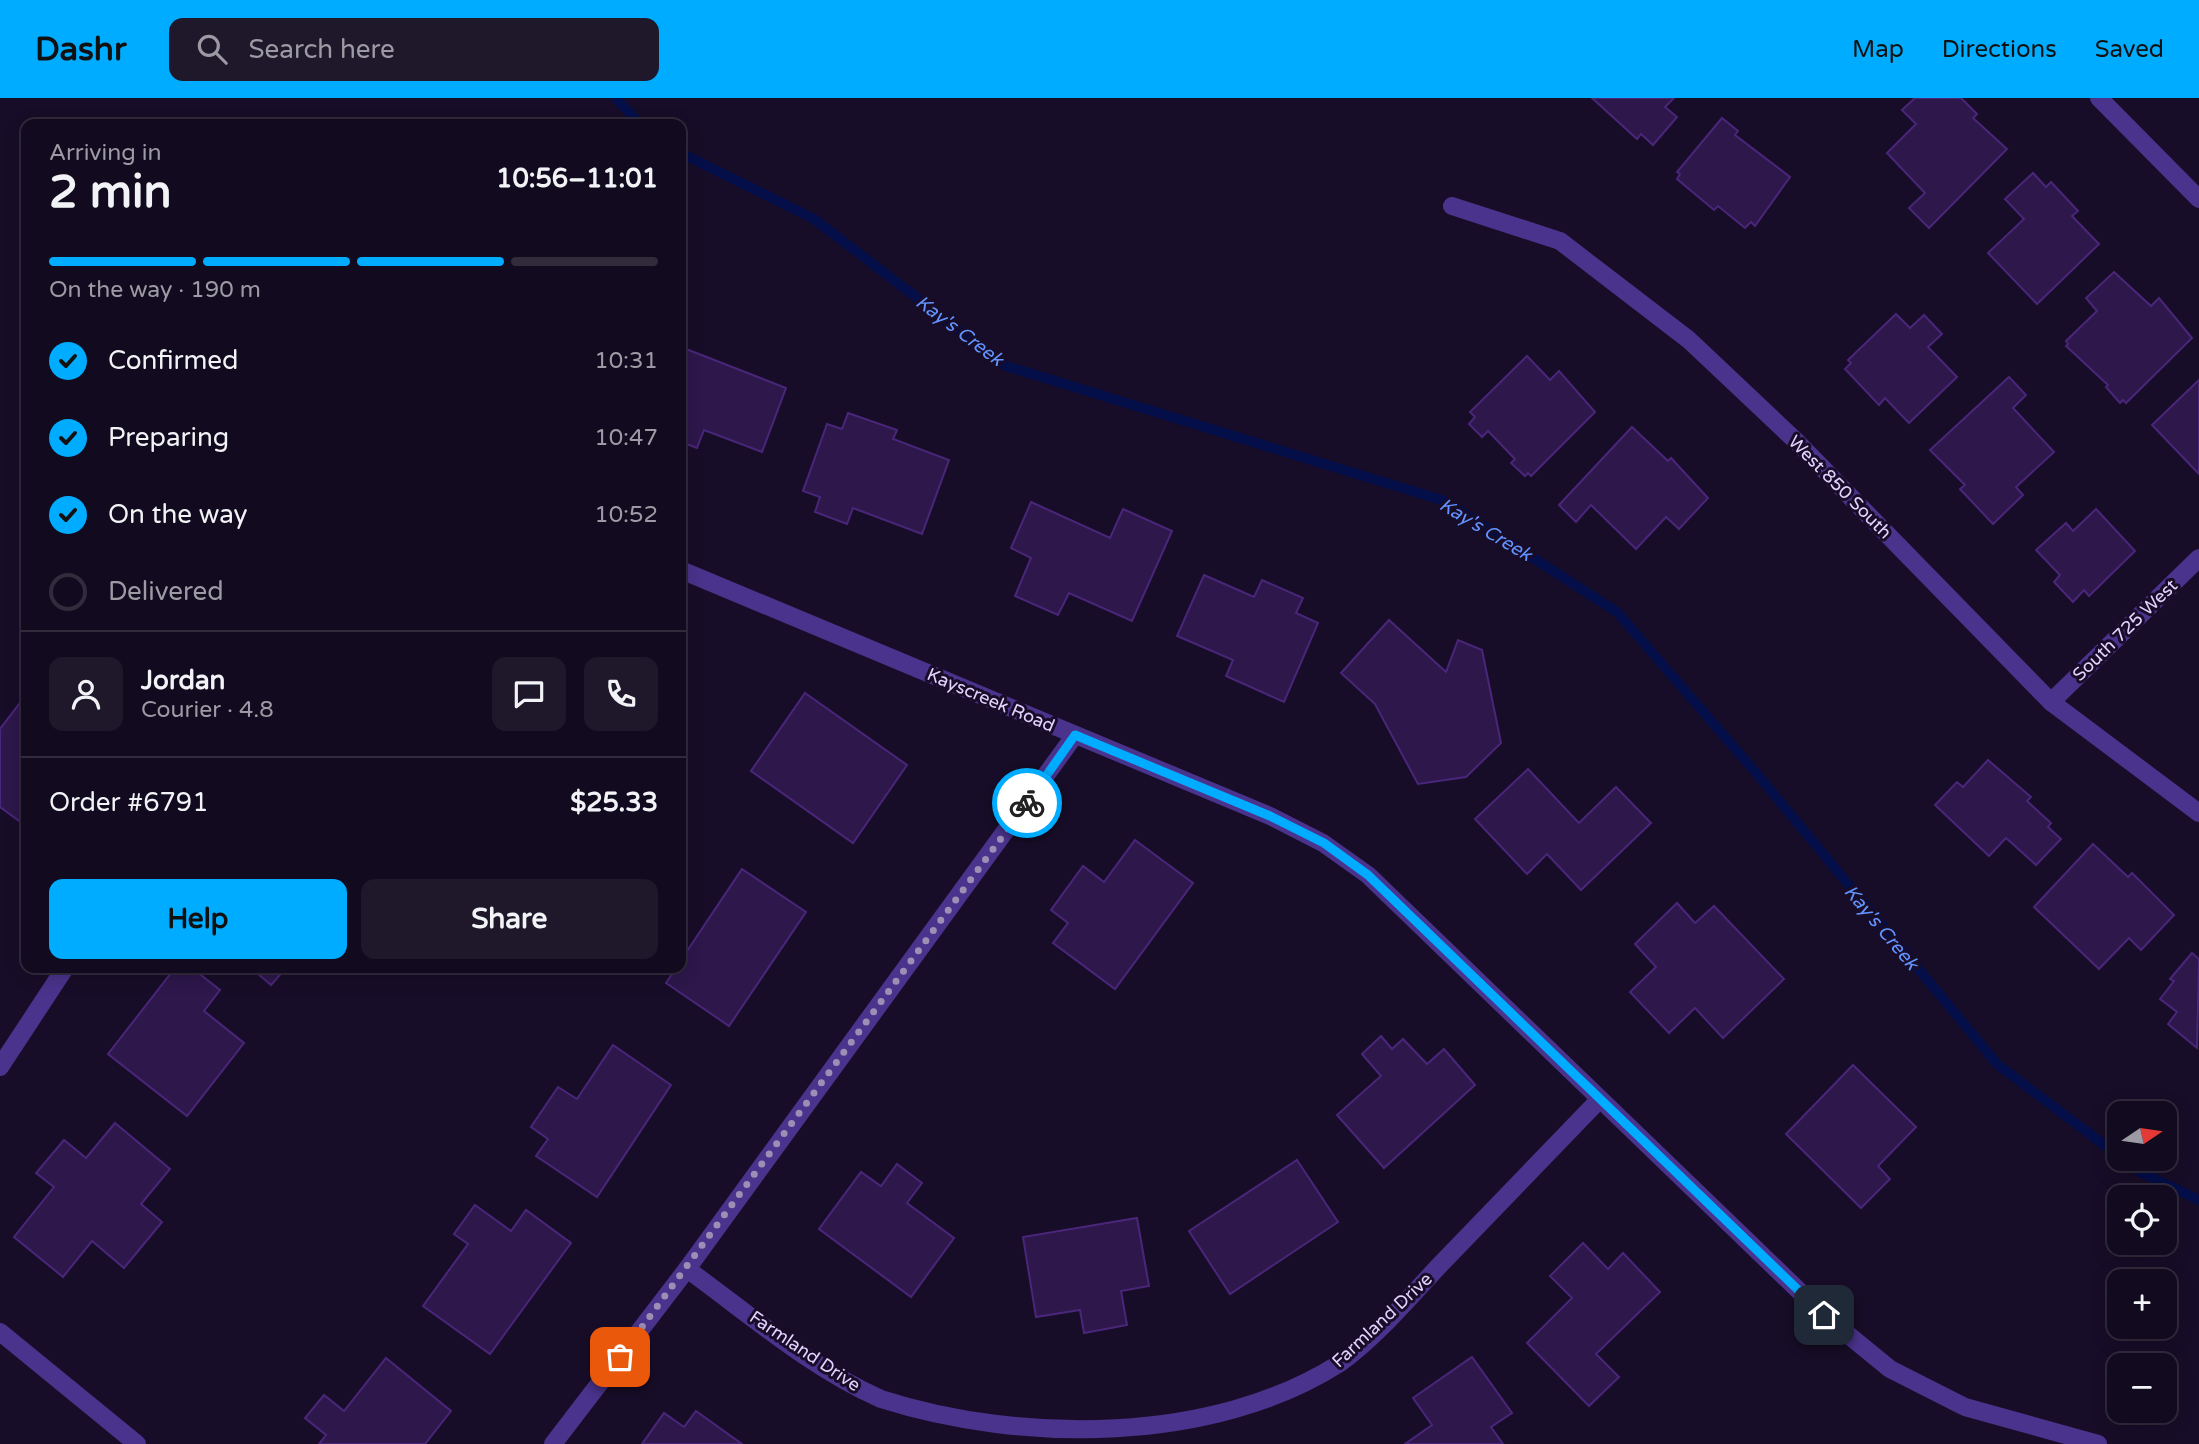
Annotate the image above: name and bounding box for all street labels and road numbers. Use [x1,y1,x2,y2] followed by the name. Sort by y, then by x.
[1784,431,1896,543] street label: West 850 South
[2068,574,2182,686] street label: South 725 West
[924,663,1058,737] street label: Kayscreek Road
[1327,1268,1437,1372] street label: Farmland Drive
[745,1306,865,1396] street label: Farmland Drive

